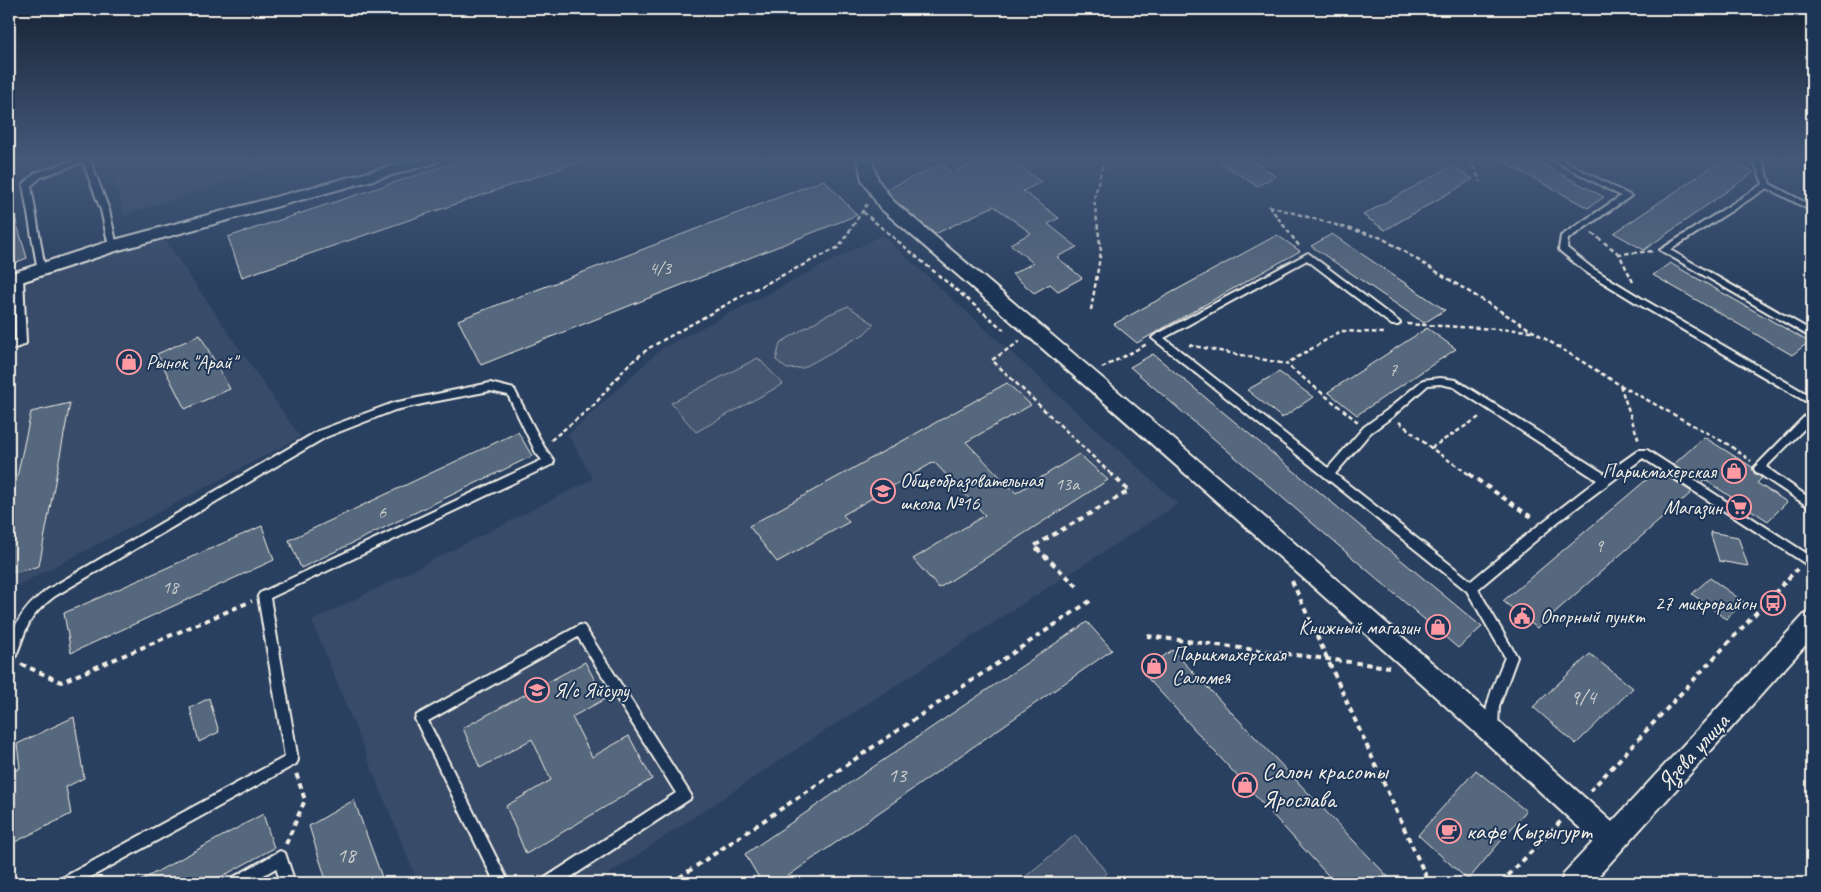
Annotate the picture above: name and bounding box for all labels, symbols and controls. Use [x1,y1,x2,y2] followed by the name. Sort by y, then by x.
[649,257,673,279] house number: 4/3
[116,349,142,375] shop icon: Рынок "Арай"
[146,350,241,375] place label: Рынок "Арай"
[1389,359,1398,381] house number: 7
[1721,458,1747,484] shop icon: Парикмахерская
[1602,459,1718,484] place label: Парикмахерская
[900,468,1044,516] place label: Общеобразовательная школа №16
[1055,473,1080,495] house number: 13а
[870,478,896,504] school or university icon: Общеобразовательная школа №16
[1726,494,1752,520] supermarket icon: Магазин
[1664,495,1724,520] place label: Магазин
[378,501,387,523] house number: 6
[1595,535,1605,557] house number: 9
[162,576,180,598] house number: 18
[1760,590,1786,616] bus stop icon: 27 микрорайон
[1655,591,1758,616] place label: 27 микрорайон
[1509,603,1535,629] public building icon: Опорный пункт
[1540,604,1646,629] place label: Опорный пункт
[1425,614,1451,640] shop icon: Книжный магазин
[1298,615,1422,640] place label: Книжный магазин
[1172,642,1288,690] place label: Парикмахерская Саломея
[1141,653,1167,679] shop icon: Парикмахерская Саломея
[524,677,550,703] school or university icon: Я/c Яйсулу
[554,678,630,703] place label: Я/c Яйсулу
[1570,684,1598,710] house number: 9/4
[1650,706,1737,798] street label: Язева улица
[1262,756,1390,814] place label: Салон красоты Ярослава
[888,762,908,788] house number: 13
[1232,772,1258,798] shop icon: Салон красоты Ярослава
[1466,816,1593,847] place label: кафе Кызыгурт
[1436,818,1462,844] cafe icon: кафе Кызыгурт
[337,842,358,868] house number: 18

